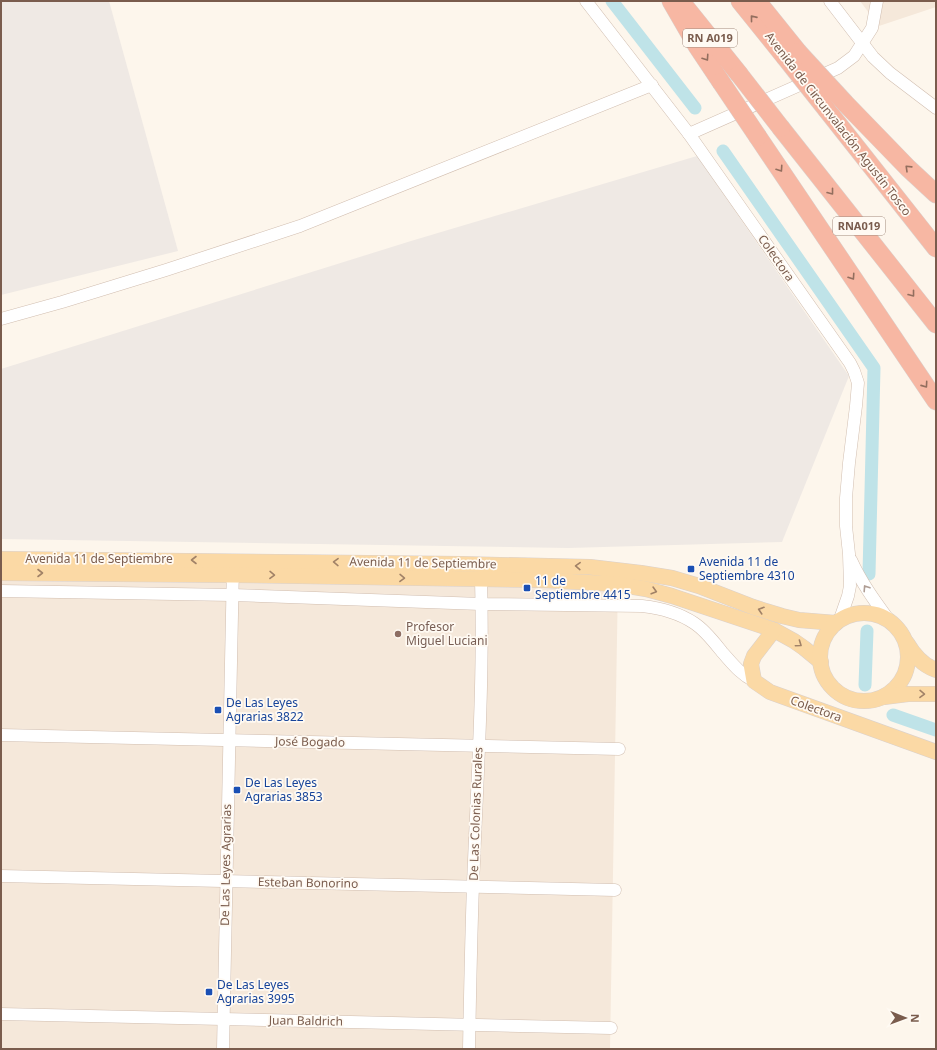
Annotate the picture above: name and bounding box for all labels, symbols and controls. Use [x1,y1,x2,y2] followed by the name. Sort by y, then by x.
[751,15,758,23] one-way arrow
[761,28,916,219] street label: Avenida de Circunvalación Agustín Tosco
[683,29,737,47] road number: RN A019
[701,54,708,61] one-way arrow
[775,165,782,172] one-way arrow
[905,165,913,173] one-way arrow
[827,187,834,194] one-way arrow
[833,217,885,235] road number: RNA019
[754,231,799,285] street label: Colectora
[848,273,855,280] one-way arrow
[907,289,914,296] one-way arrow
[920,381,928,388] one-way arrow
[25,550,173,567] street label: Avenida 11 de Septiembre
[349,553,497,572] street label: Avenida 11 de Septiembre
[699,553,795,584] place label: Avenida 11 de Septiembre 4310
[191,556,197,564] one-way arrow
[333,558,339,566] one-way arrow
[575,562,581,571] one-way arrow
[686,564,696,574] marker: Avenida 11 de Septiembre 4310
[37,569,43,577] one-way arrow
[269,571,275,579] one-way arrow
[535,572,631,603] place label: 11 de Septiembre 4415
[399,573,405,582] one-way arrow
[522,583,532,593] marker: 11 de Septiembre 4415
[863,585,870,592] one-way arrow
[650,586,657,595] one-way arrow
[758,606,765,614] one-way arrow
[406,618,488,649] place label: Profesor Miguel Luciani
[393,629,403,639] marker: Profesor Miguel Luciani
[795,639,802,647] one-way arrow
[919,690,925,698] one-way arrow
[788,691,844,726] street label: Colectora
[226,694,304,725] place label: De Las Leyes Agrarias 3822
[213,705,223,715] marker: De Las Leyes Agrarias 3822
[274,732,345,751] street label: José Bogado
[465,747,486,881] street label: De Las Colonias Rurales
[245,774,323,805] place label: De Las Leyes Agrarias 3853
[232,785,242,795] marker: De Las Leyes Agrarias 3853
[216,804,235,926] street label: De Las Leyes Agrarias
[258,873,358,892] street label: Esteban Bonorino
[217,976,295,1007] place label: De Las Leyes Agrarias 3995
[204,987,214,997] marker: De Las Leyes Agrarias 3995
[885,998,925,1038] north arrow
[268,1011,343,1030] street label: Juan Baldrich
[908,1014,923,1023] text: N

